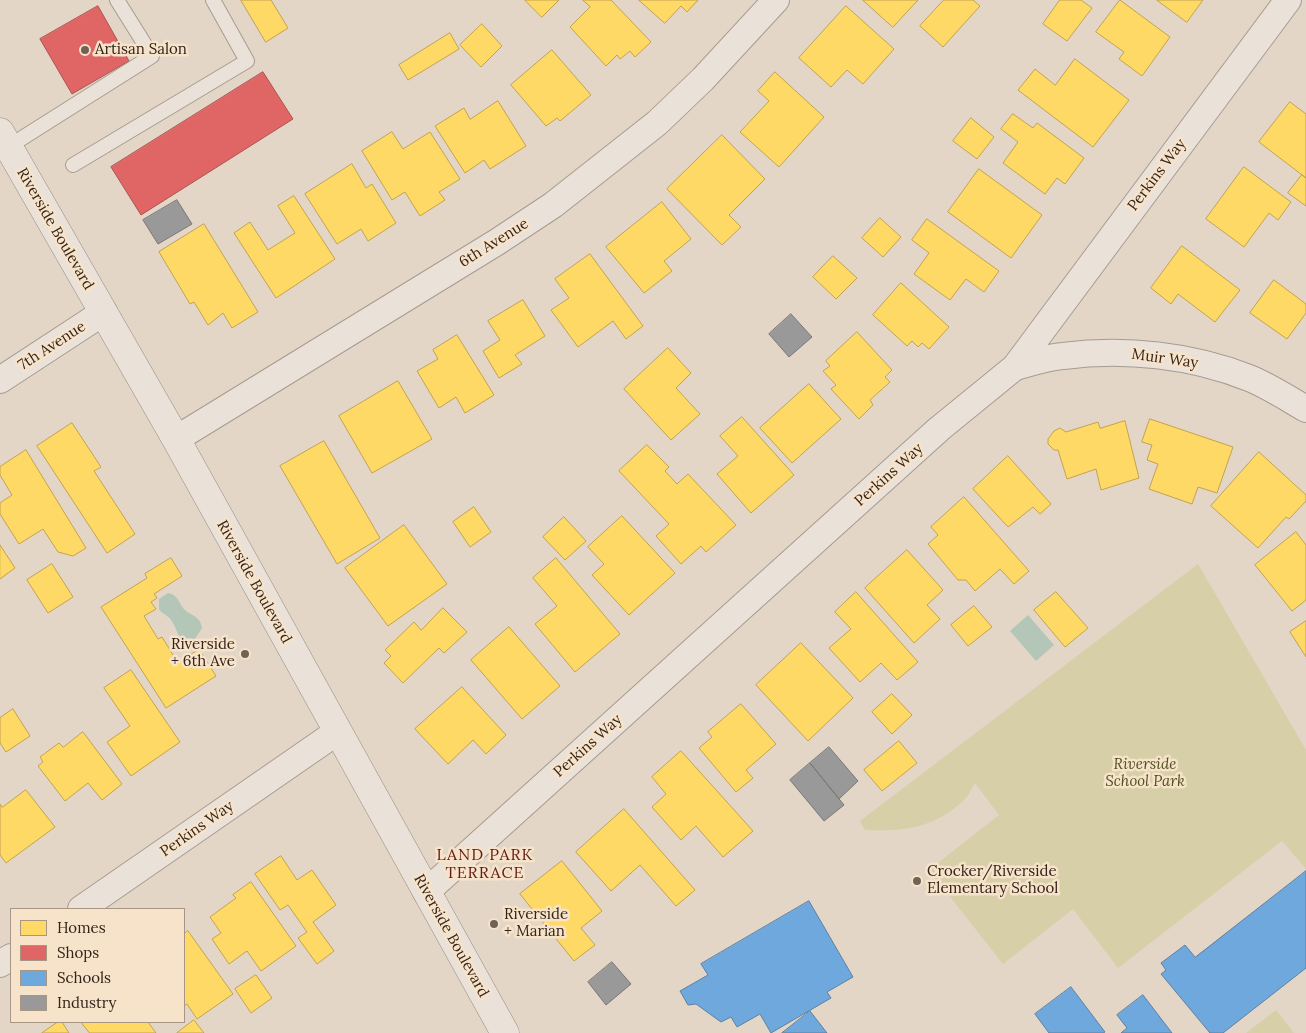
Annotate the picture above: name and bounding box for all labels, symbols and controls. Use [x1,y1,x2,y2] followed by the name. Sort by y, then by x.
[95,41,187,59] place label: Artisan Salon
[79,44,91,56] marker: Artisan Salon
[1124,135,1190,215] street label: Perkins Way
[13,165,97,293] street label: Riverside Boulevard
[456,215,532,271] street label: 6th Avenue
[15,318,89,374] street label: 7th Avenue
[1130,345,1200,373] street label: Muir Way
[851,440,927,510] street label: Perkins Way
[213,517,295,647] street label: Riverside Boulevard
[171,636,235,671] place label: Riverside + 6th Ave
[239,648,251,660] marker: Riverside + 6th Ave
[550,711,626,781] street label: Perkins Way
[1105,756,1185,791] park label: Riverside School Park
[157,797,237,861] street label: Perkins Way
[435,845,535,883] district label: LAND PARK TERRACE
[927,863,1058,898] place label: Crocker/Riverside Elementary School
[410,871,492,1001] street label: Riverside Boulevard
[911,875,923,887] marker: Crocker/Riverside Elementary School
[504,906,568,941] place label: Riverside + Marian
[10,908,185,1023] legend
[57,918,106,937] text: Homes
[488,918,500,930] marker: Riverside + Marian
[57,943,99,962] text: Shops
[57,968,111,987] text: Schools
[57,993,116,1012] text: Industry

